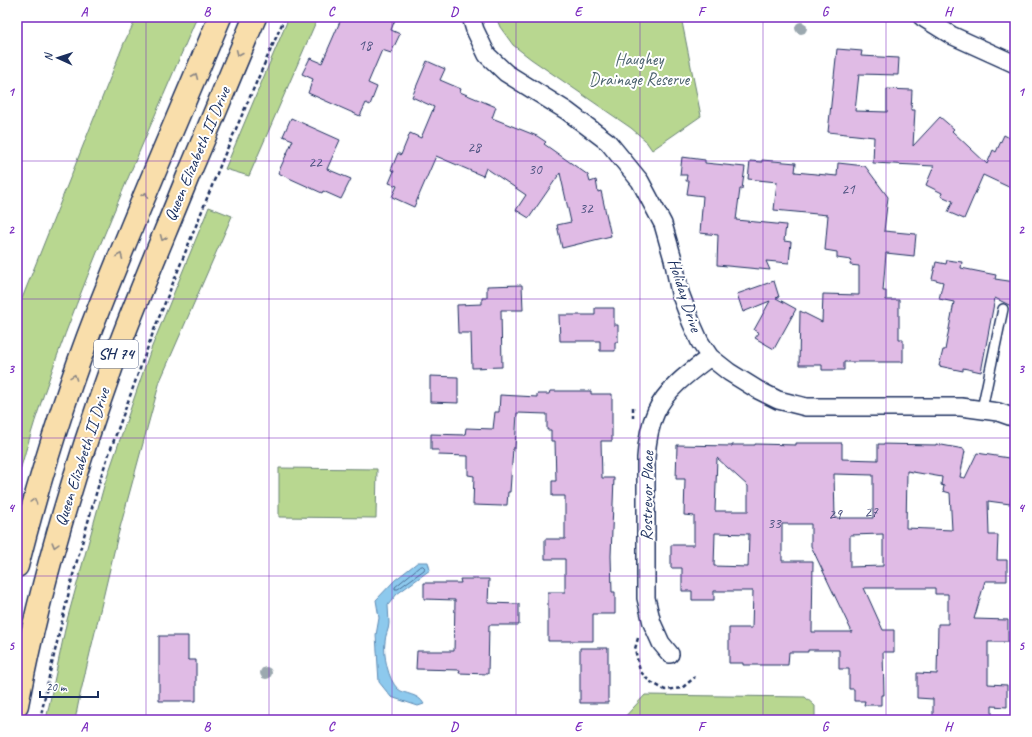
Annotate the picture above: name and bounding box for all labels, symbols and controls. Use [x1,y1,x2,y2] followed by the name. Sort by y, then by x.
[81,4,89,20] text: A
[204,4,212,20] text: B
[328,4,336,20] text: C
[450,4,459,20] text: D
[575,4,584,20] text: E
[698,4,707,20] text: F
[822,4,830,20] text: G
[944,4,954,20] text: H
[358,36,373,55] house number: 18
[38,38,78,78] north arrow
[236,49,244,56] one-way arrow
[589,49,690,90] park label: Haughey Drainage Reserve
[41,52,55,61] text: N
[191,72,199,79] one-way arrow
[159,82,235,224] street label: Queen Elizabeth II Drive
[8,84,16,100] text: 1
[1018,84,1026,100] text: 1
[467,138,482,157] house number: 28
[308,153,323,172] house number: 22
[528,160,543,179] house number: 30
[841,180,856,199] house number: 21
[140,192,148,200] one-way arrow
[579,199,594,218] house number: 32
[8,222,15,238] text: 2
[1018,222,1025,238] text: 2
[159,234,167,241] one-way arrow
[115,252,123,259] one-way arrow
[663,256,707,336] street label: Holiday Drive
[94,340,138,368] road number: SH 74
[8,361,15,377] text: 3
[1018,361,1025,377] text: 3
[69,374,77,381] one-way arrow
[50,384,115,529] street label: Queen Elizabeth II Drive
[636,450,658,541] street label: Rostrevor Place
[30,498,38,504] one-way arrow
[8,500,16,516] text: 4
[1018,500,1026,516] text: 4
[864,503,879,522] house number: 27
[828,505,843,524] house number: 29
[767,514,782,533] house number: 33
[51,541,60,548] one-way arrow
[8,638,15,654] text: 5
[1018,638,1025,654] text: 5
[40,673,98,699] scale bar
[46,679,68,695] text: 20 m
[81,719,89,735] text: A
[204,719,212,735] text: B
[328,719,336,735] text: C
[450,719,459,735] text: D
[575,719,584,735] text: E
[698,719,707,735] text: F
[822,719,830,735] text: G
[944,719,954,735] text: H

